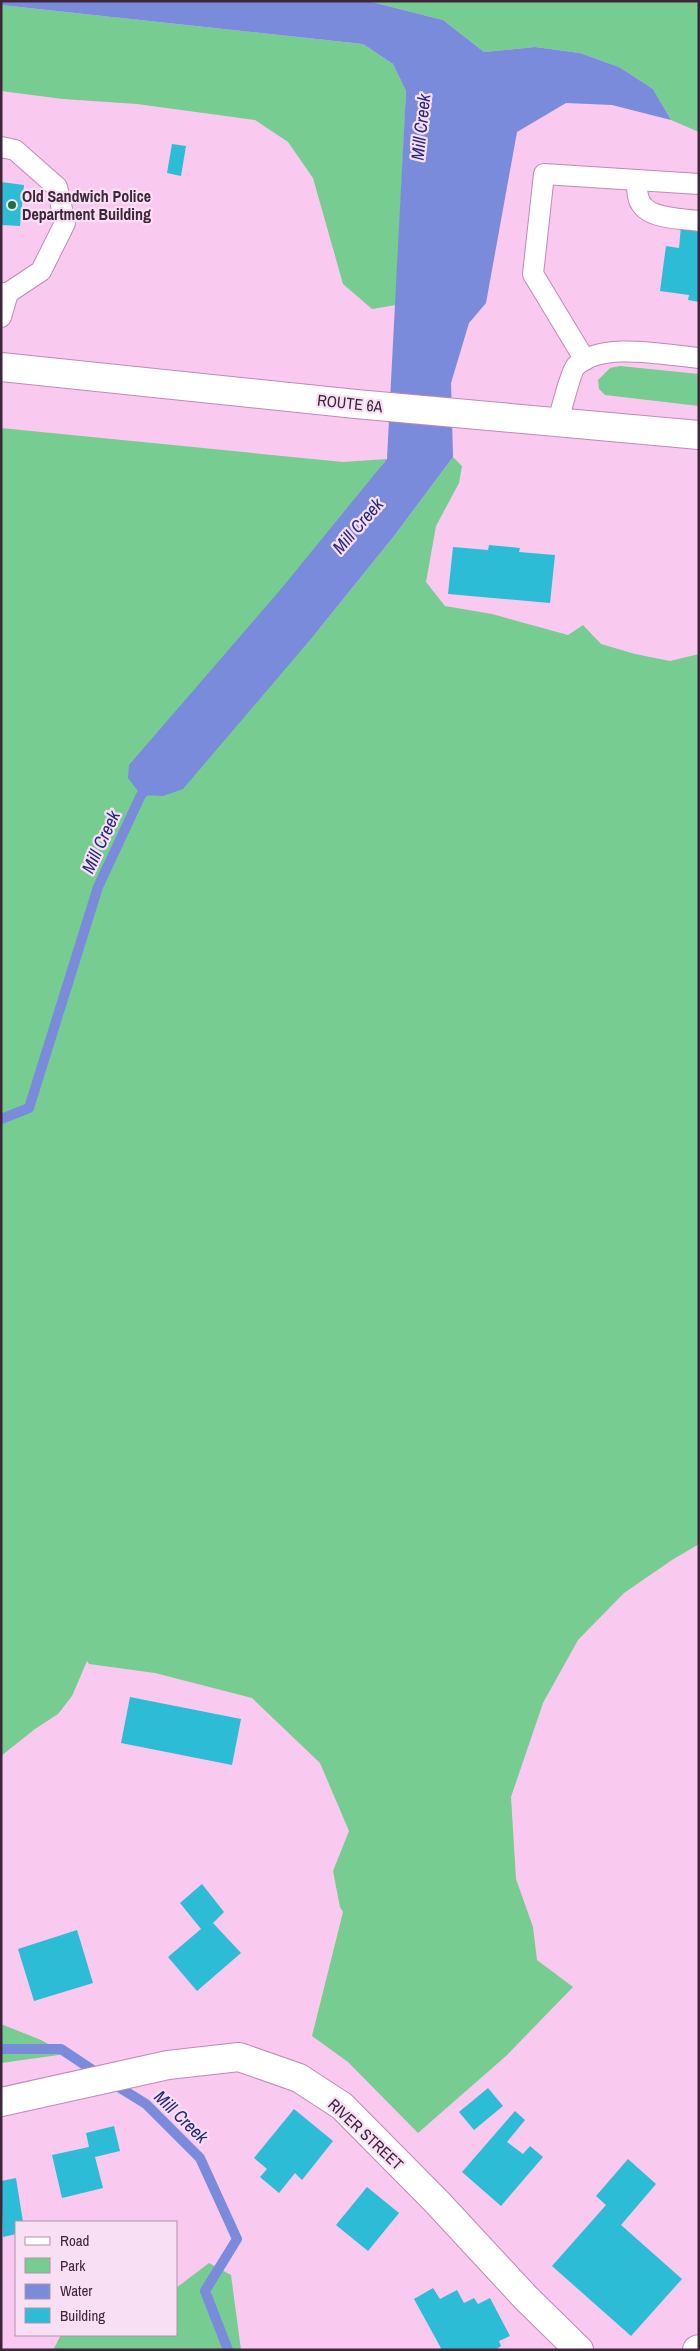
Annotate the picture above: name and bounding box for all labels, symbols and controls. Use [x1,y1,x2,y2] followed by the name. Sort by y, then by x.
[405,92,436,161] water label: Mill Creek
[22,185,151,225] place label: Old Sandwich Police Department Building
[6,199,18,211] marker: Old Sandwich Police Department Building
[316,389,384,417] street label: ROUTE 6A
[326,492,389,559] water label: Mill Creek
[75,806,126,877] water label: Mill Creek
[149,2085,214,2149] water label: Mill Creek
[324,2093,408,2175] street label: RIVER STREET
[15,2221,178,2336] legend
[60,2230,89,2251] text: Road
[60,2255,86,2276] text: Park
[60,2280,92,2301] text: Water
[60,2305,105,2326] text: Building

